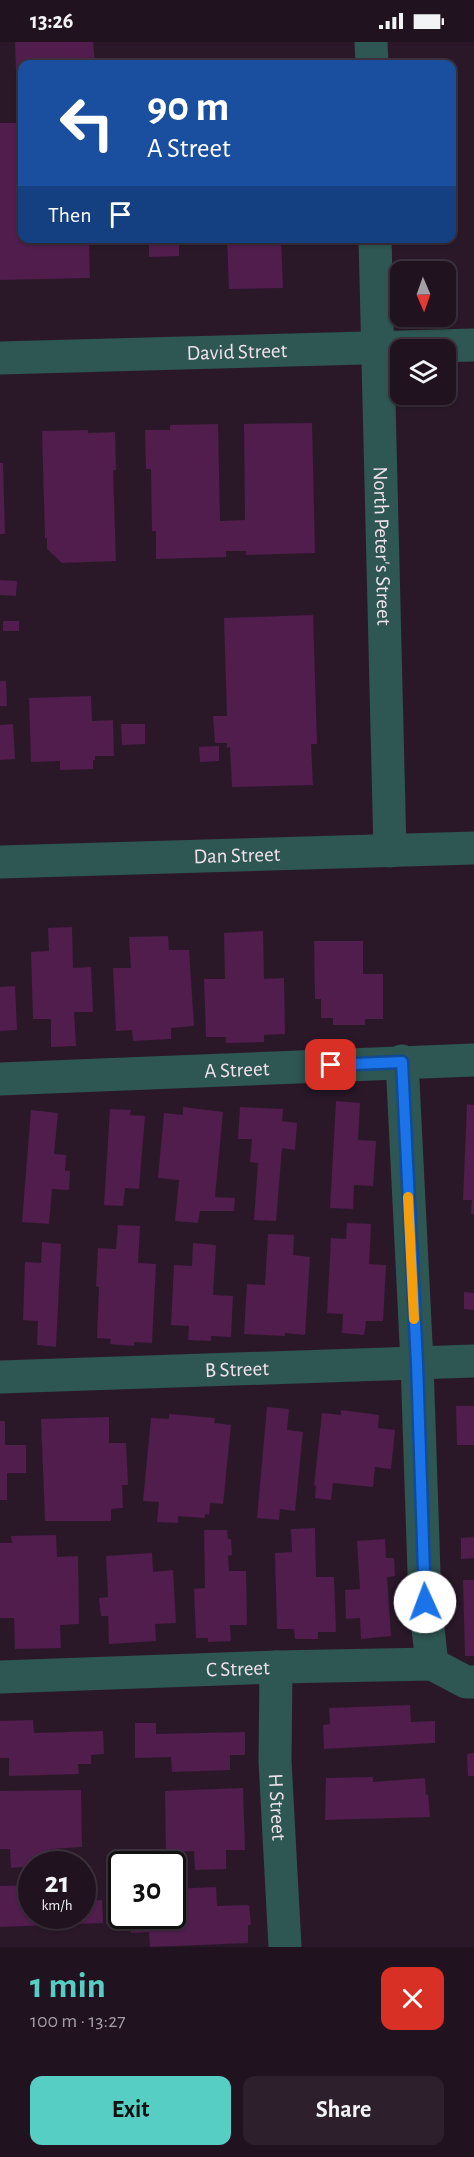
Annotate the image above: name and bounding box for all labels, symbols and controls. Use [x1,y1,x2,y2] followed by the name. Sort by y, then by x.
[30,10,73,32] text: 13:26
[48,84,126,162] icon: left
[147,86,229,128] text: 90 m
[147,135,231,162] text: A Street
[104,198,137,231] icon: arrive
[48,204,92,226] text: Then
[390,261,456,327] north arrow
[390,261,456,405] map controls
[390,339,456,405] button: layers
[186,340,288,363] street label: David Street
[370,466,395,626] street label: North Peter's Street
[193,843,281,867] street label: Dan Street
[305,1039,356,1090] pin
[314,1048,347,1081] icon: arrive
[204,1058,270,1081] street label: A Street
[204,1357,270,1381] street label: B Street
[393,1570,457,1634] position arrow
[206,1657,270,1680] street label: C Street
[265,1773,290,1841] street label: H Street
[108,1851,186,1929] speed limit sign: 30
[45,1868,69,1898] text: 21
[42,1898,72,1913] text: km/h
[381,1967,444,2030] button: close
[30,1968,106,2004] text: 1 min
[30,2011,126,2031] text: 100 m · 13:27
[30,2076,231,2145] button: Exit
[243,2076,444,2145] button: Share

